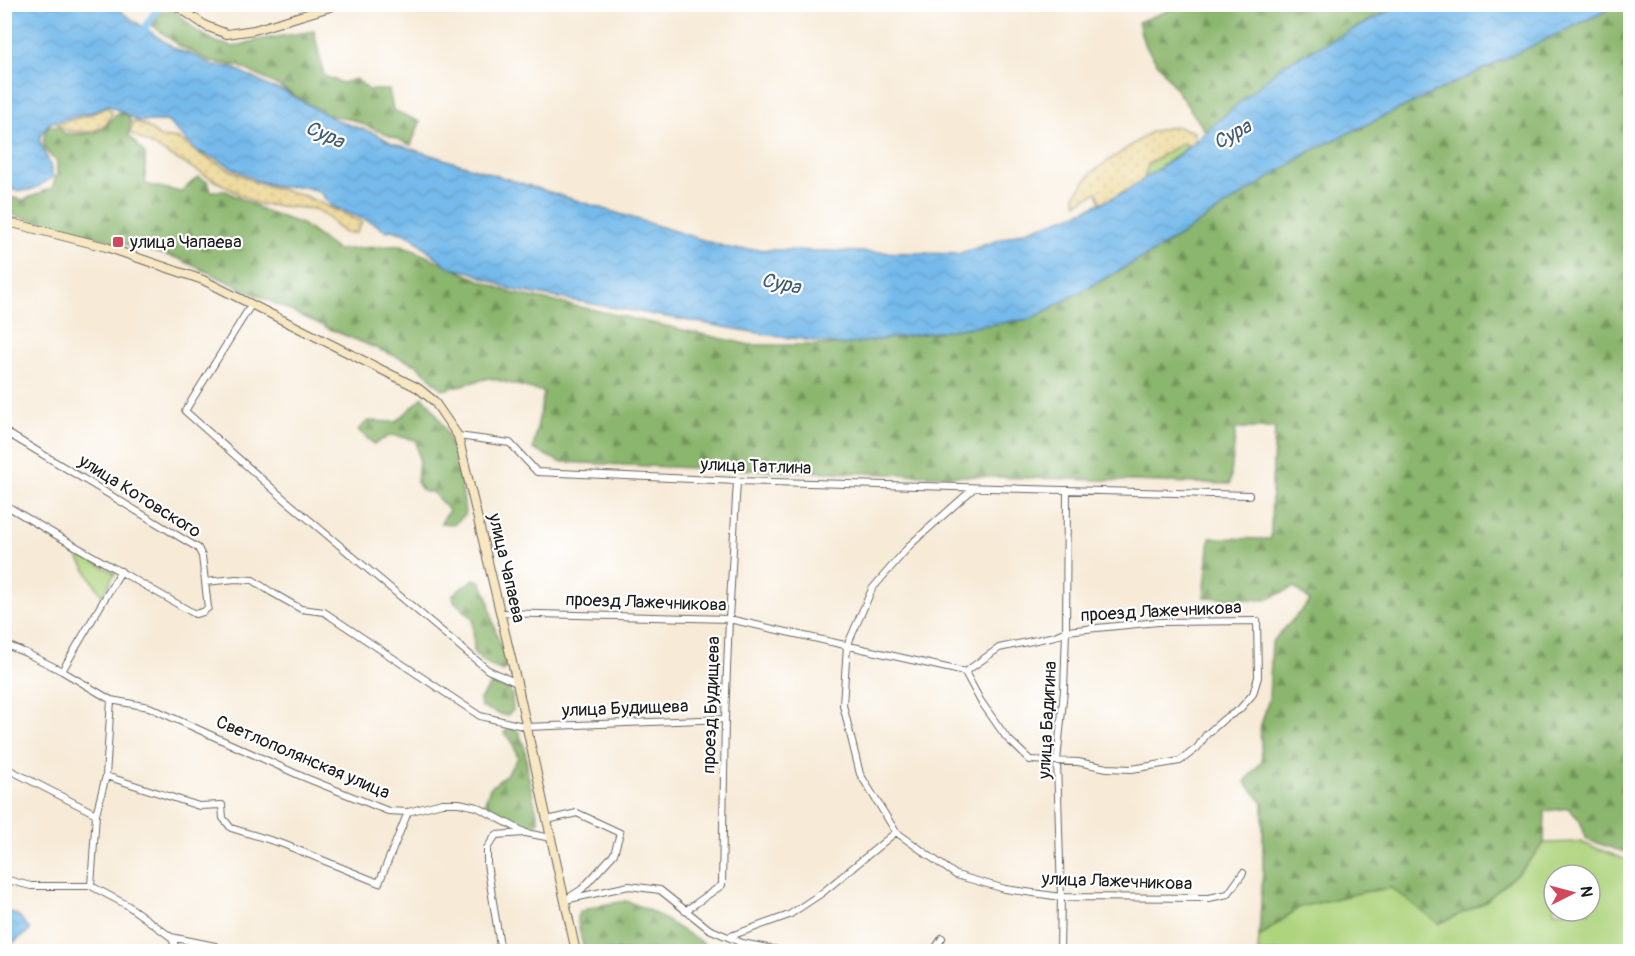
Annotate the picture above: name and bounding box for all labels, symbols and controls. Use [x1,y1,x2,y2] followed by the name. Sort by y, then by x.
[1209,113,1257,155] water label: Сура
[302,115,350,155] water label: Сура
[129,231,242,254] place label: улица Чапаева
[111,235,125,249] marker: улица Чапаева
[759,267,805,300] water label: Сура
[73,449,206,543] street label: улица Котовского
[699,453,812,480] street label: улица Татлина
[483,510,530,625] street label: улица Чапаева
[565,588,727,617] street label: проезд Лажечникова
[1080,596,1242,627] street label: проезд Лажечникова
[698,636,725,774] street label: проезд Будищева
[1033,660,1062,781] street label: улица Бадигина
[560,695,689,722] street label: улица Будищева
[212,710,393,805] street label: Светлополянская улица
[1542,863,1602,923] north arrow
[1040,867,1193,896] street label: улица Лажечникова
[1575,885,1596,898] text: N

